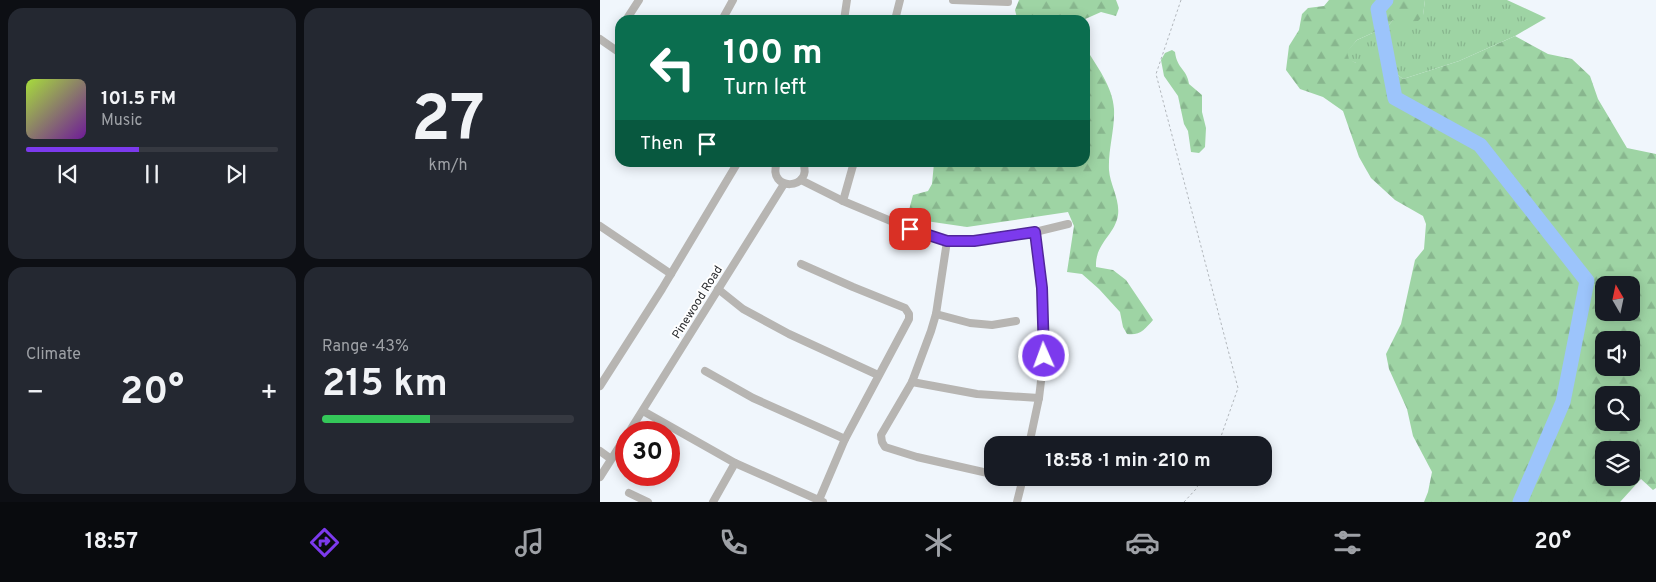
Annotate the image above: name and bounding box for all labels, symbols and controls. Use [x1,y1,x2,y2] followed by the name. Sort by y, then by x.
[723,32,823,76] text: 100 m
[640,35,705,100] icon: left
[723,75,806,102] text: Turn left
[411,82,485,164] text: 27
[101,87,176,111] text: 101.5 FM
[101,111,142,131] text: Music
[693,130,721,158] icon: arrive
[640,132,683,156] text: Then
[429,156,467,176] text: km/h
[54,160,82,188] icon: previous
[138,160,166,188] icon: pause
[222,160,250,188] icon: next
[889,208,931,250] pin
[896,215,924,243] icon: arrive
[669,263,727,342] street label: Pinewood Road
[1595,276,1640,321] north arrow
[1595,276,1640,486] map controls
[1017,329,1069,381] position arrow
[1595,331,1640,376] button: sound
[322,337,409,357] text: Range · 43%
[26,345,81,365] text: Climate
[322,361,448,410] text: 215 km
[120,369,184,418] text: 20°
[26,376,44,412] text: −
[260,376,278,412] text: +
[1595,386,1640,431] button: search
[615,421,680,486] speed limit sign: 30
[1595,441,1640,486] button: layers
[1045,449,1211,473] text: 18:58 · 1 min · 210 m
[307,525,342,560] icon: directions
[512,525,547,560] icon: music
[716,525,751,560] icon: phone
[921,525,956,560] icon: climate
[1125,525,1160,560] icon: car
[1330,525,1365,560] icon: filters
[85,529,138,556] text: 18:57
[1534,529,1571,556] text: 20°

